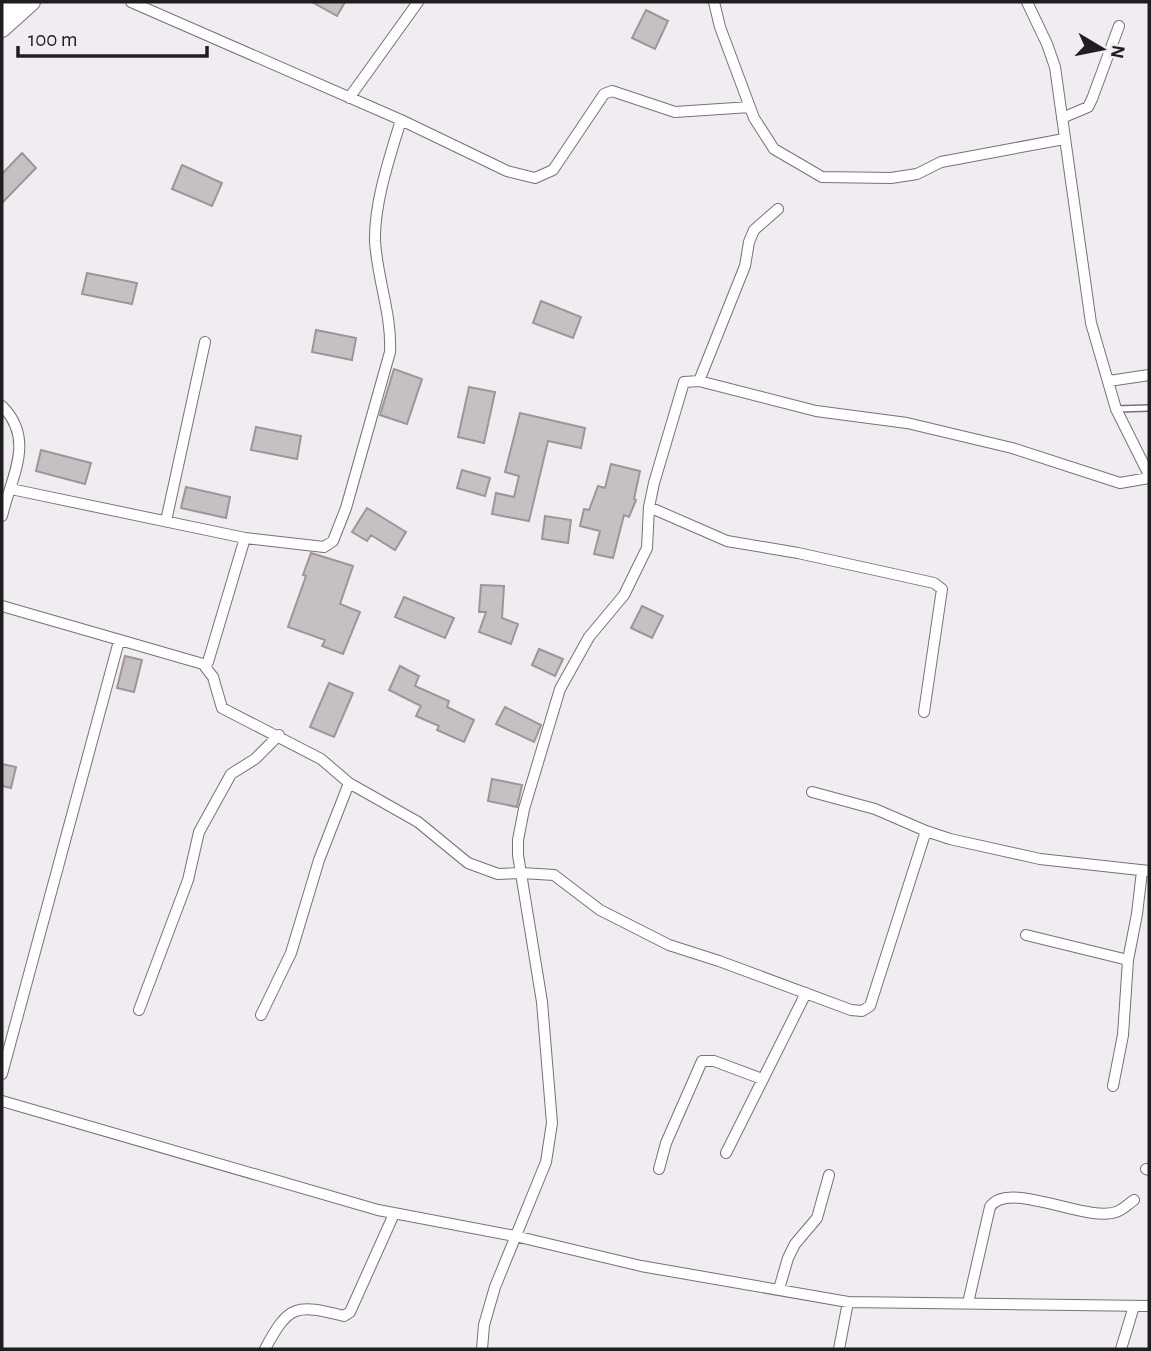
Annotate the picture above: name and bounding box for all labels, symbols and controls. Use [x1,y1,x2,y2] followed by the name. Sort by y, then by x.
[18,14,206,58] scale bar
[1067,14,1137,84] north arrow
[28,29,78,50] text: 100 m
[1107,44,1128,60] text: N

